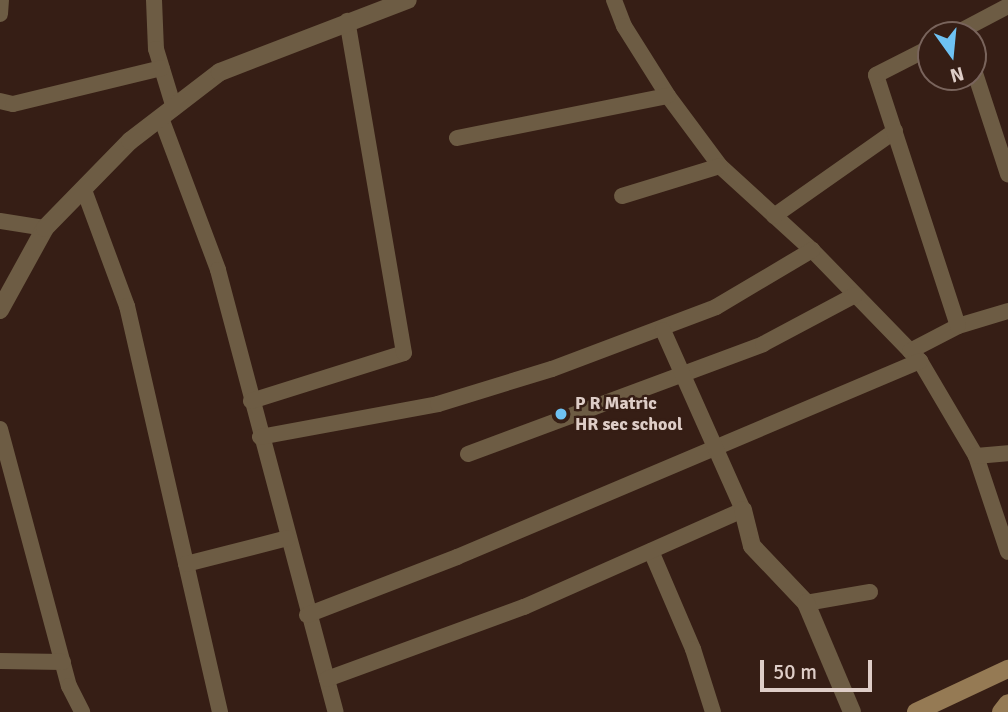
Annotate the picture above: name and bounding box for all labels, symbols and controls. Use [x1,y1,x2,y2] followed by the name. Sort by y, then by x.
[917,21,987,91] north arrow
[947,61,966,88] text: N
[575,393,683,436] place label: P R Matric HR sec school
[553,406,569,422] marker: P R Matric HR sec school
[763,646,875,690] scale bar
[773,659,817,685] text: 50 m

